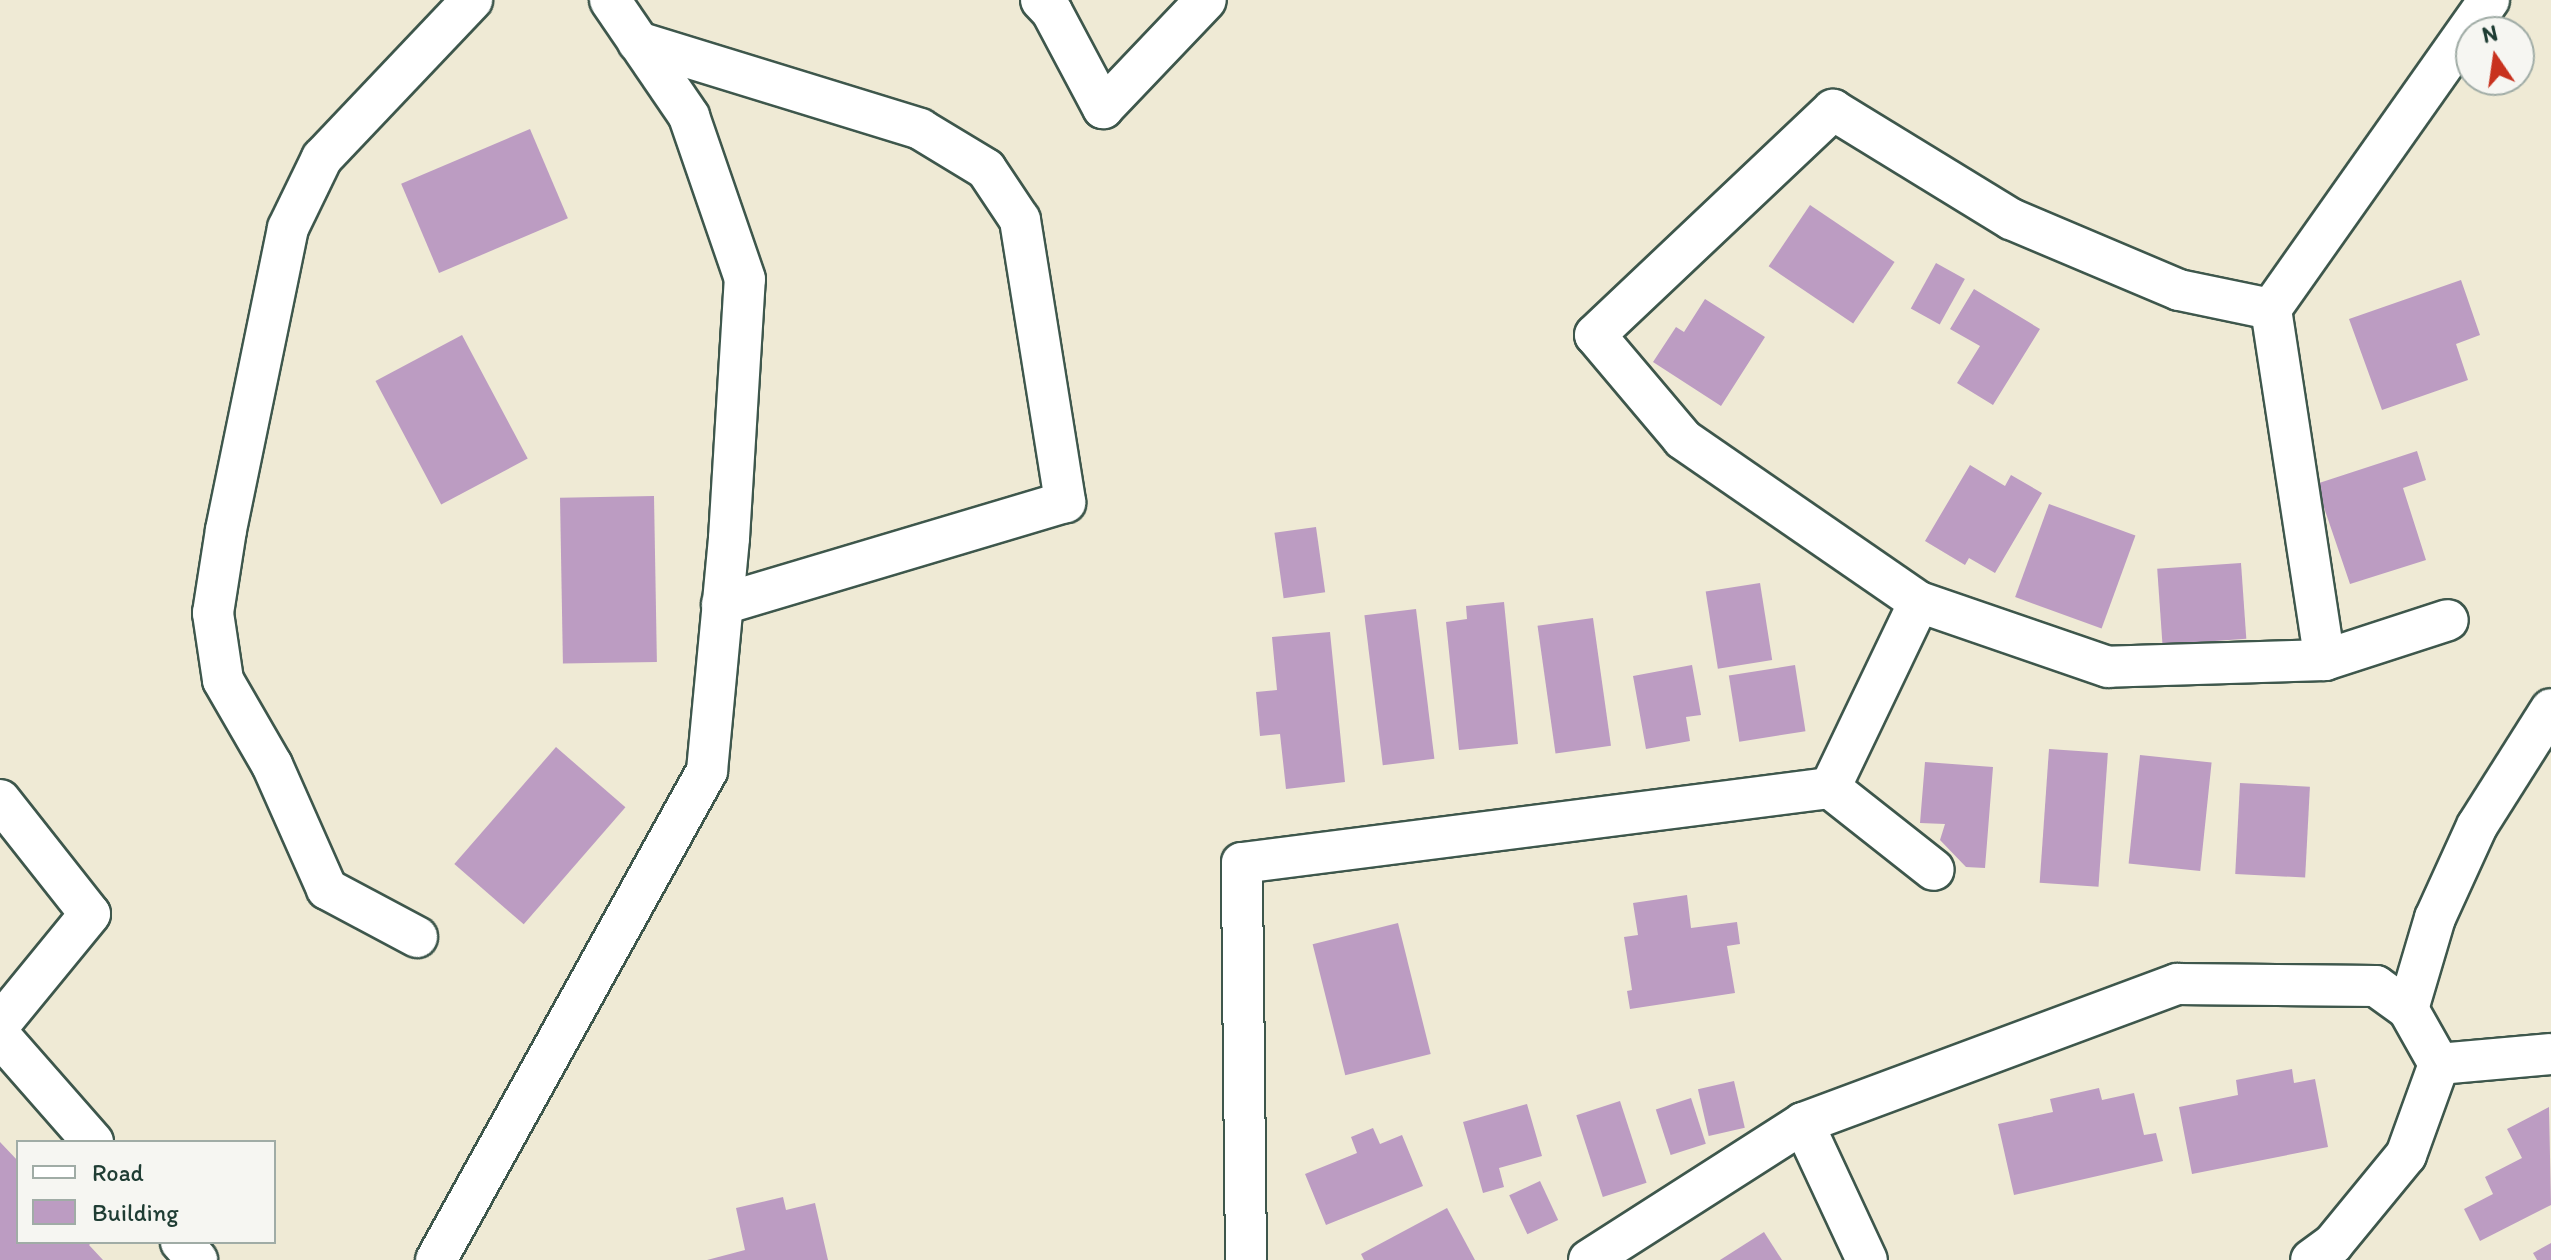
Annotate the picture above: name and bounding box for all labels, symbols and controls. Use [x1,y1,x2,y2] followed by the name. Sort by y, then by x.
[2455,16,2535,96] north arrow
[2480,19,2500,49] text: N
[16,1140,276,1244] legend
[92,1158,144,1187] text: Road
[92,1198,179,1227] text: Building

